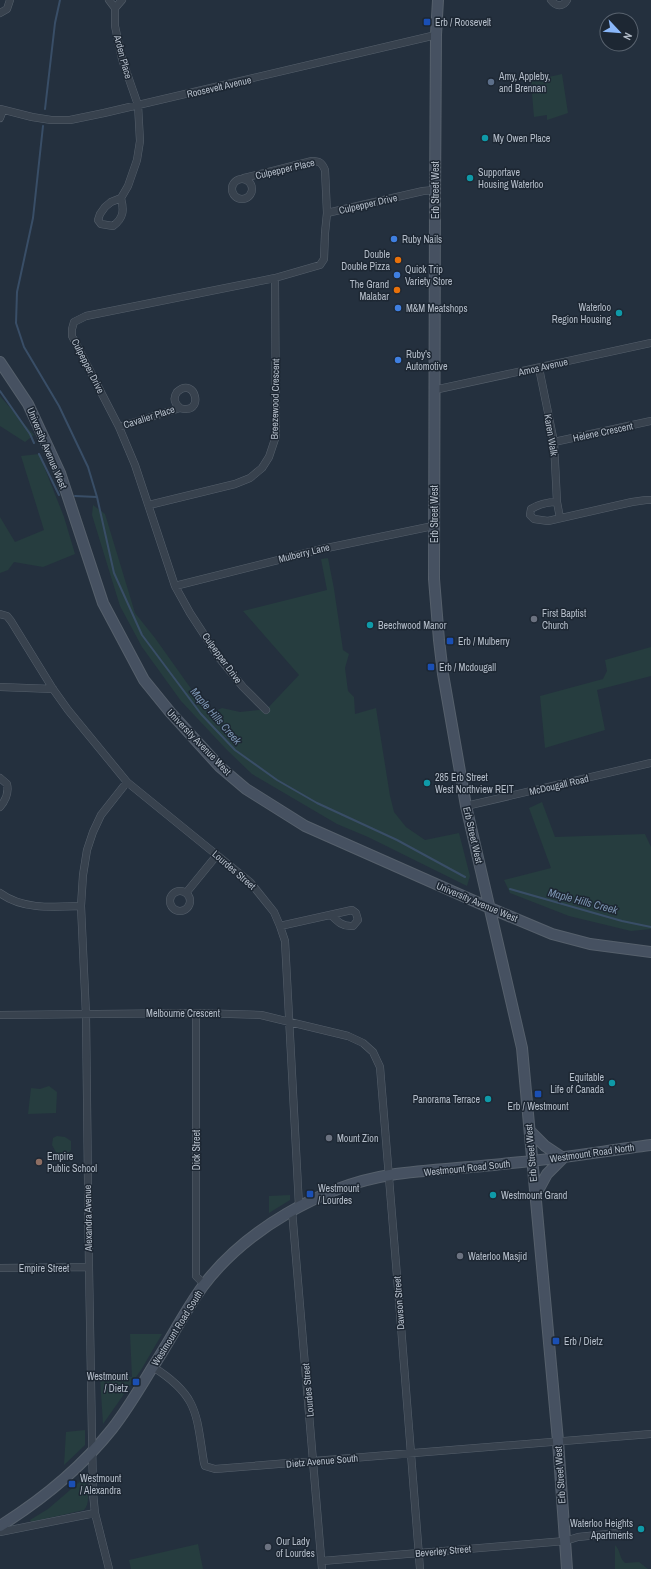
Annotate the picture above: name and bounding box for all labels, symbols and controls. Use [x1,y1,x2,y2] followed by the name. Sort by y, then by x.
[599,12,639,52] north arrow
[435,16,492,29] place label: Erb / Roosevelt
[422,17,432,27] marker: Erb / Roosevelt
[620,30,636,42] text: N
[111,33,135,81] street label: Arden Place
[498,70,550,95] place label: Amy, Appleby, and Brennan
[185,73,253,101] street label: Roosevelt Avenue
[486,77,496,87] marker: Amy, Appleby, and Brennan
[493,132,551,145] place label: My Owen Place
[480,133,490,143] marker: My Owen Place
[254,156,316,182] street label: Culpepper Place
[429,160,442,219] street label: Erb Street West
[478,166,544,191] place label: Supportave Housing Waterloo
[465,173,475,183] marker: Supportave Housing Waterloo
[337,191,399,217] street label: Culpepper Drive
[402,233,442,246] place label: Ruby Nails
[389,234,399,244] marker: Ruby Nails
[341,248,390,273] place label: Double Double Pizza
[393,255,403,265] marker: Double Double Pizza
[405,263,453,288] place label: Quick Trip Variety Store
[392,270,402,280] marker: Quick Trip Variety Store
[350,278,389,303] place label: The Grand Malabar
[392,285,402,295] marker: The Grand Malabar
[552,301,611,326] place label: Waterloo Region Housing
[406,302,468,315] place label: M&M Meatshops
[393,303,403,313] marker: M&M Meatshops
[614,308,624,318] marker: Waterloo Region Housing
[69,336,108,396] street label: Culpepper Drive
[405,348,448,373] place label: Ruby's Automotive
[393,355,403,365] marker: Ruby's Automotive
[516,355,569,379] street label: Amos Avenue
[268,358,282,439] street label: Breezewood Crescent
[122,402,177,431] street label: Cavalier Place
[24,405,70,491] street label: University Avenue West
[541,413,561,458] street label: Karen Walk
[572,419,635,445] street label: Helene Crescent
[428,484,441,543] street label: Erb Street West
[277,540,331,566] street label: Mulberry Lane
[542,607,587,632] place label: First Baptist Church
[529,614,539,624] marker: First Baptist Church
[378,619,447,632] place label: Beechwood Manor
[365,620,375,630] marker: Beechwood Manor
[199,630,245,686] street label: Culpepper Drive
[458,635,510,648] place label: Erb / Mulberry
[445,636,455,646] marker: Erb / Mulberry
[439,661,496,674] place label: Erb / Mcdougall
[426,662,436,672] marker: Erb / Mcdougall
[187,685,245,748] water label: Maple Hills Creek
[164,706,234,778] street label: University Avenue West
[435,771,514,796] place label: 285 Erb Street West Northview REIT
[528,772,590,798] street label: McDougall Road
[422,778,432,788] marker: 285 Erb Street West Northview REIT
[460,805,486,865] street label: Erb Street West
[209,847,259,893] street label: Lourdes Street
[434,879,520,925] street label: University Avenue West
[547,885,620,917] water label: Maple Hills Creek
[146,1007,221,1020] street label: Melbourne Crescent
[550,1071,604,1096] place label: Equitable Life of Canada
[607,1078,617,1088] marker: Equitable Life of Canada
[533,1089,543,1099] marker: Erb / Westmount
[413,1093,480,1106] place label: Panorama Terrace
[483,1094,493,1104] marker: Panorama Terrace
[508,1100,569,1113] place label: Erb / Westmount
[522,1123,540,1182] street label: Erb Street West
[190,1129,203,1170] street label: Dick Street
[337,1132,378,1145] place label: Mount Zion
[324,1133,334,1143] marker: Mount Zion
[549,1141,635,1165] street label: Westmount Road North
[47,1150,97,1175] place label: Empire Public School
[34,1157,44,1167] marker: Empire Public School
[423,1157,511,1179] street label: Westmount Road South
[318,1182,360,1207] place label: Westmount / Lourdes
[81,1184,95,1252] street label: Alexandra Avenue
[305,1189,315,1199] marker: Westmount / Lourdes
[501,1189,567,1202] place label: Westmount Grand
[488,1190,498,1200] marker: Westmount Grand
[468,1250,527,1263] place label: Waterloo Masjid
[455,1251,465,1261] marker: Waterloo Masjid
[19,1262,70,1275] street label: Empire Street
[391,1275,407,1330] street label: Dawson Street
[148,1288,206,1368] street label: Westmount Road South
[564,1335,603,1348] place label: Erb / Dietz
[551,1336,561,1346] marker: Erb / Dietz
[299,1362,317,1417] street label: Lourdes Street
[87,1370,129,1395] place label: Westmount / Dietz
[131,1377,141,1387] marker: Westmount / Dietz
[551,1445,568,1504] street label: Erb Street West
[285,1451,359,1471] street label: Dietz Avenue South
[80,1472,122,1497] place label: Westmount / Alexandra
[67,1479,77,1489] marker: Westmount / Alexandra
[570,1517,633,1542] place label: Waterloo Heights Apartments
[636,1524,646,1534] marker: Waterloo Heights Apartments
[276,1535,315,1560] place label: Our Lady of Lourdes
[263,1542,273,1552] marker: Our Lady of Lourdes
[415,1542,472,1560] street label: Beverley Street

